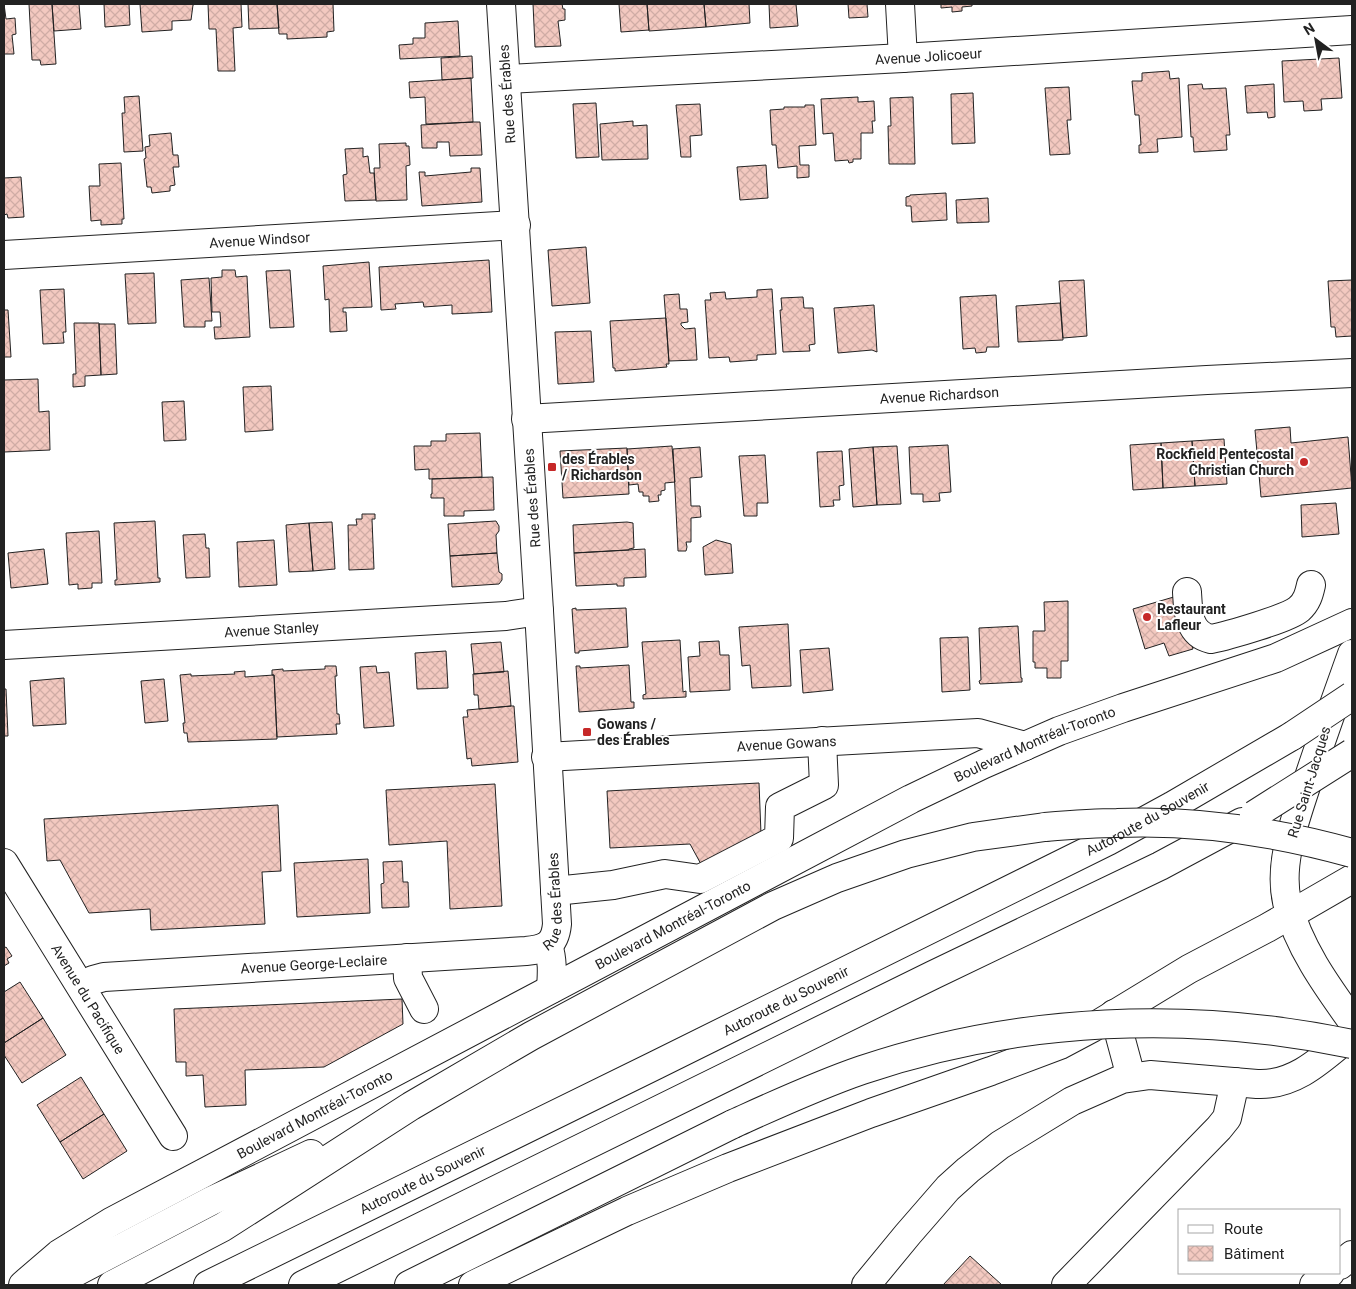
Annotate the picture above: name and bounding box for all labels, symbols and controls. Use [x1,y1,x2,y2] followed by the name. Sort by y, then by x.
[1291,15,1341,65] north arrow
[1301,20,1318,38] text: N
[495,44,518,144] street label: Rue des Érables
[875,45,983,67] street label: Avenue Jolicoeur
[209,229,311,251] street label: Avenue Windsor
[879,384,999,407] street label: Avenue Richardson
[1156,446,1294,478] place label: Rockfield Pentecostal Christian Church
[520,448,543,548] street label: Rue des Érables
[561,450,642,483] place label: des Érables / Richardson
[1298,456,1310,468] marker: Rockfield Pentecostal Christian Church
[546,461,558,473] marker: des Érables / Richardson
[1157,601,1226,633] place label: Restaurant Lafleur
[1141,611,1153,623] marker: Restaurant Lafleur
[224,619,320,640] street label: Avenue Stanley
[952,703,1118,785] street label: Boulevard Montréal-Toronto
[597,716,670,748] place label: Gowans / des Érables
[1284,724,1334,840] street label: Rue Saint-Jacques
[581,726,593,738] marker: Gowans / des Érables
[736,733,837,754] street label: Avenue Gowans
[1083,778,1212,859] street label: Autoroute du Souvenir
[540,852,565,954] street label: Rue des Érables
[592,877,753,973] street label: Boulevard Montréal-Toronto
[48,941,128,1057] street label: Avenue du Pacifique
[240,952,388,977] street label: Avenue George-Leclaire
[720,963,852,1039] street label: Autoroute du Souvenir
[234,1067,395,1162] street label: Boulevard Montréal-Toronto
[357,1142,488,1217] street label: Autoroute du Souvenir
[1178,1209,1341,1274] legend
[1224,1220,1263,1238] text: Route
[1224,1245,1284,1263] text: Bâtiment

